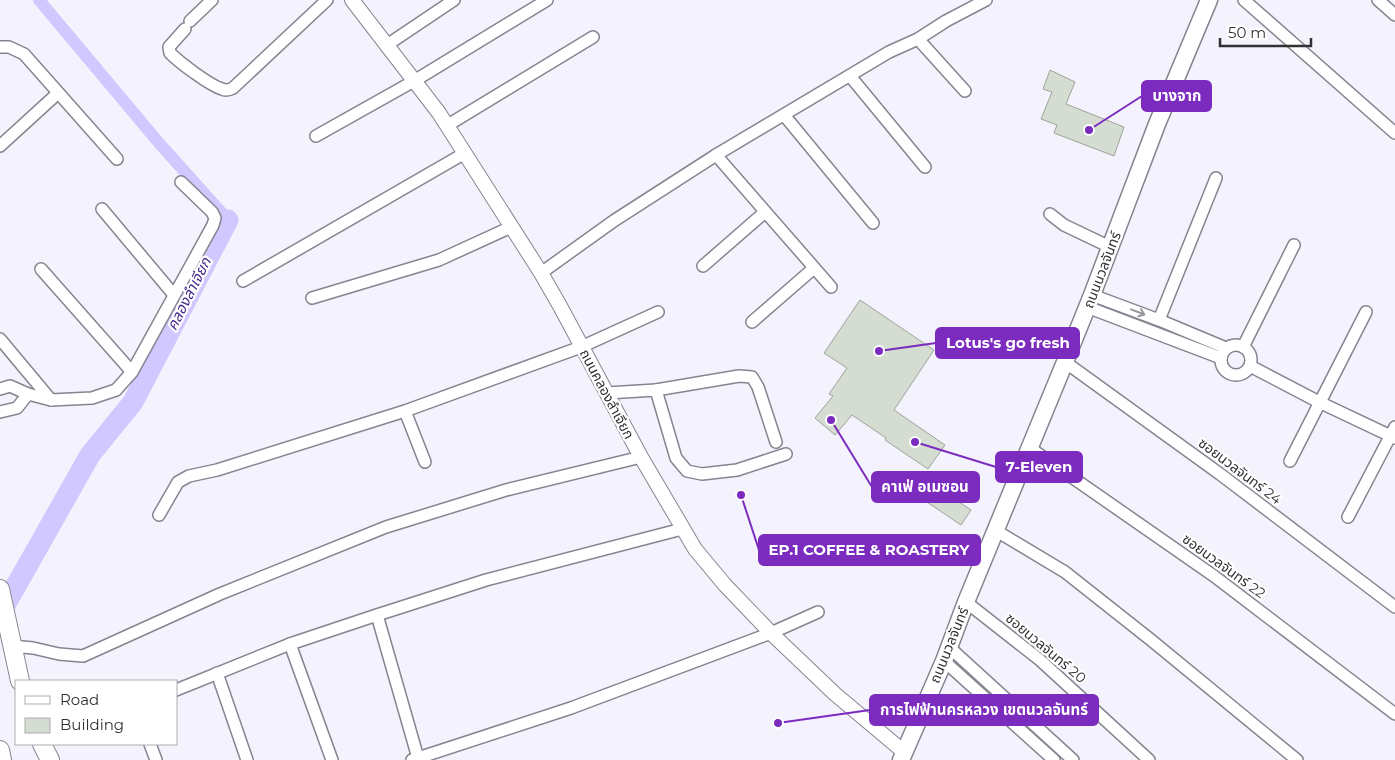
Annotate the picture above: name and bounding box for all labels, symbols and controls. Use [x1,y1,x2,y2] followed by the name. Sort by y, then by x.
[1220,15,1311,47] scale bar
[1228,23,1266,42] text: 50 m
[1142,81,1211,111] callout: บางจาก
[1153,86,1201,105] text: บางจาก
[1079,229,1125,311] street label: ถนนนวลจันทร์
[162,253,215,333] water label: คลองลำเจียก
[1129,308,1145,317] one-way arrow
[936,328,1079,358] callout: Lotus's go fresh
[946,333,1070,352] text: Lotus's go fresh
[576,346,638,442] street label: ถนนคลองลำเจียก
[1195,434,1286,509] street label: ซอยนวลจันทร์ 24
[996,452,1082,482] callout: 7-Eleven
[1006,457,1072,476] text: 7-Eleven
[872,472,979,502] callout: คาเฟ่ อเมซอน
[881,477,969,496] text: คาเฟ่ อเมซอน
[1179,530,1269,602] street label: ซอยนวลจันทร์ 22
[759,535,980,565] callout: EP.1 COFFEE & ROASTERY
[768,540,970,559] text: EP.1 COFFEE & ROASTERY
[926,604,973,686] street label: ถนนนวลจันทร์
[1002,609,1090,687] street label: ซอยนวลจันทร์ 20
[15,680,178,745] legend
[60,690,99,709] text: Road
[870,695,1098,725] callout: การไฟฟ้านครหลวง เขตนวลจันทร์
[880,700,1088,719] text: การไฟฟ้านครหลวง เขตนวลจันทร์
[60,715,124,734] text: Building

